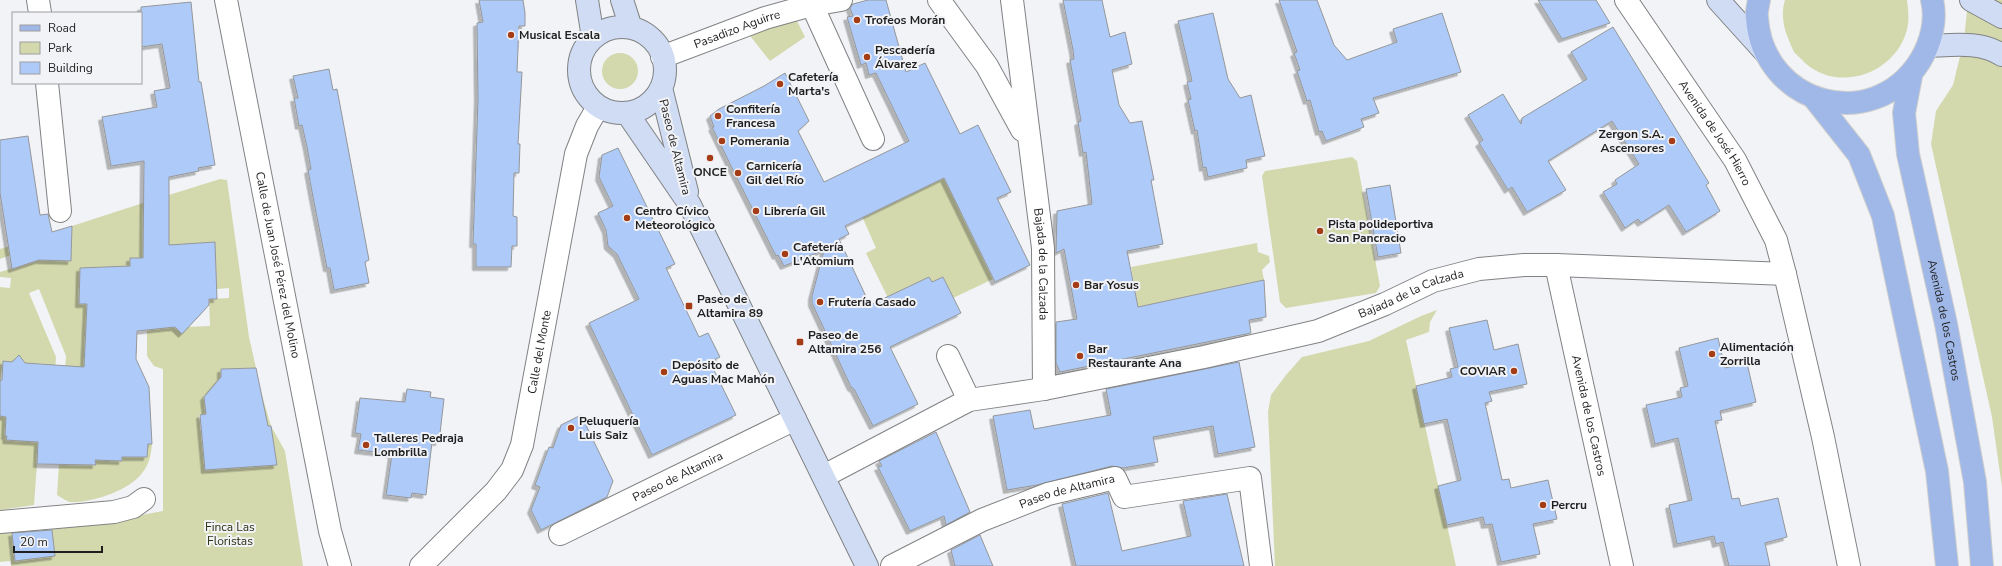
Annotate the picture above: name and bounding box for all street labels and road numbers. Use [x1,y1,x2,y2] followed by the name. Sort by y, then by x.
[691,6,782,52] street label: Pasadizo Aguirre
[1675,77,1755,189] street label: Avenida de José Hierro
[655,97,695,197] street label: Paseo de Altamira
[252,170,304,360] street label: Calle de Juan José Pérez del Molino
[1030,207,1052,321] street label: Bajada de la Calzada
[1924,258,1964,382] street label: Avenida de los Castros
[1356,265,1465,322] street label: Bajada de la Calzada
[524,309,555,395] street label: Calle del Monte
[1568,353,1610,478] street label: Avenida de los Castros
[630,448,725,505] street label: Paseo de Altamira
[1017,470,1116,513] street label: Paseo de Altamira

